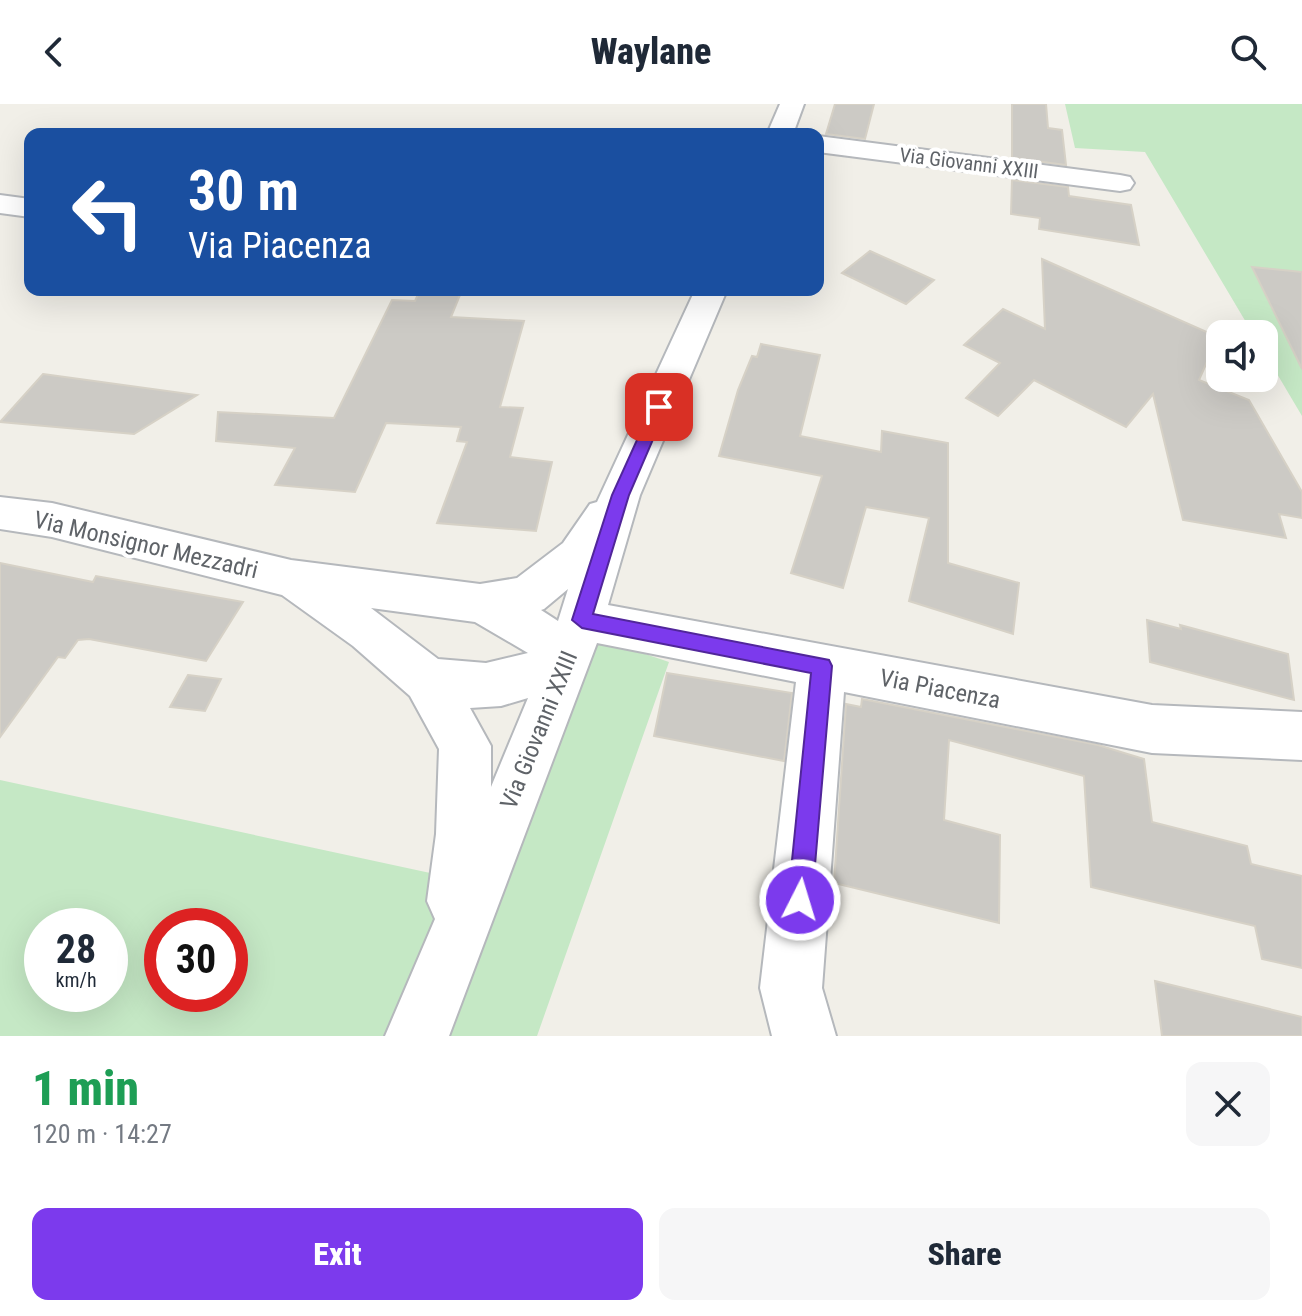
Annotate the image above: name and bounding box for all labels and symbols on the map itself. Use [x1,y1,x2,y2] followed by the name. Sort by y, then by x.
[898,143,1040,183] street label: Via Giovanni XXIII
[625,373,693,441] pin
[31,506,261,584] street label: Via Monsignor Mezzadri
[495,647,583,813] street label: Via Giovanni XXIII
[877,664,1003,714] street label: Via Piacenza
[758,858,842,942] position arrow
[144,908,248,1012] speed limit sign: 30

